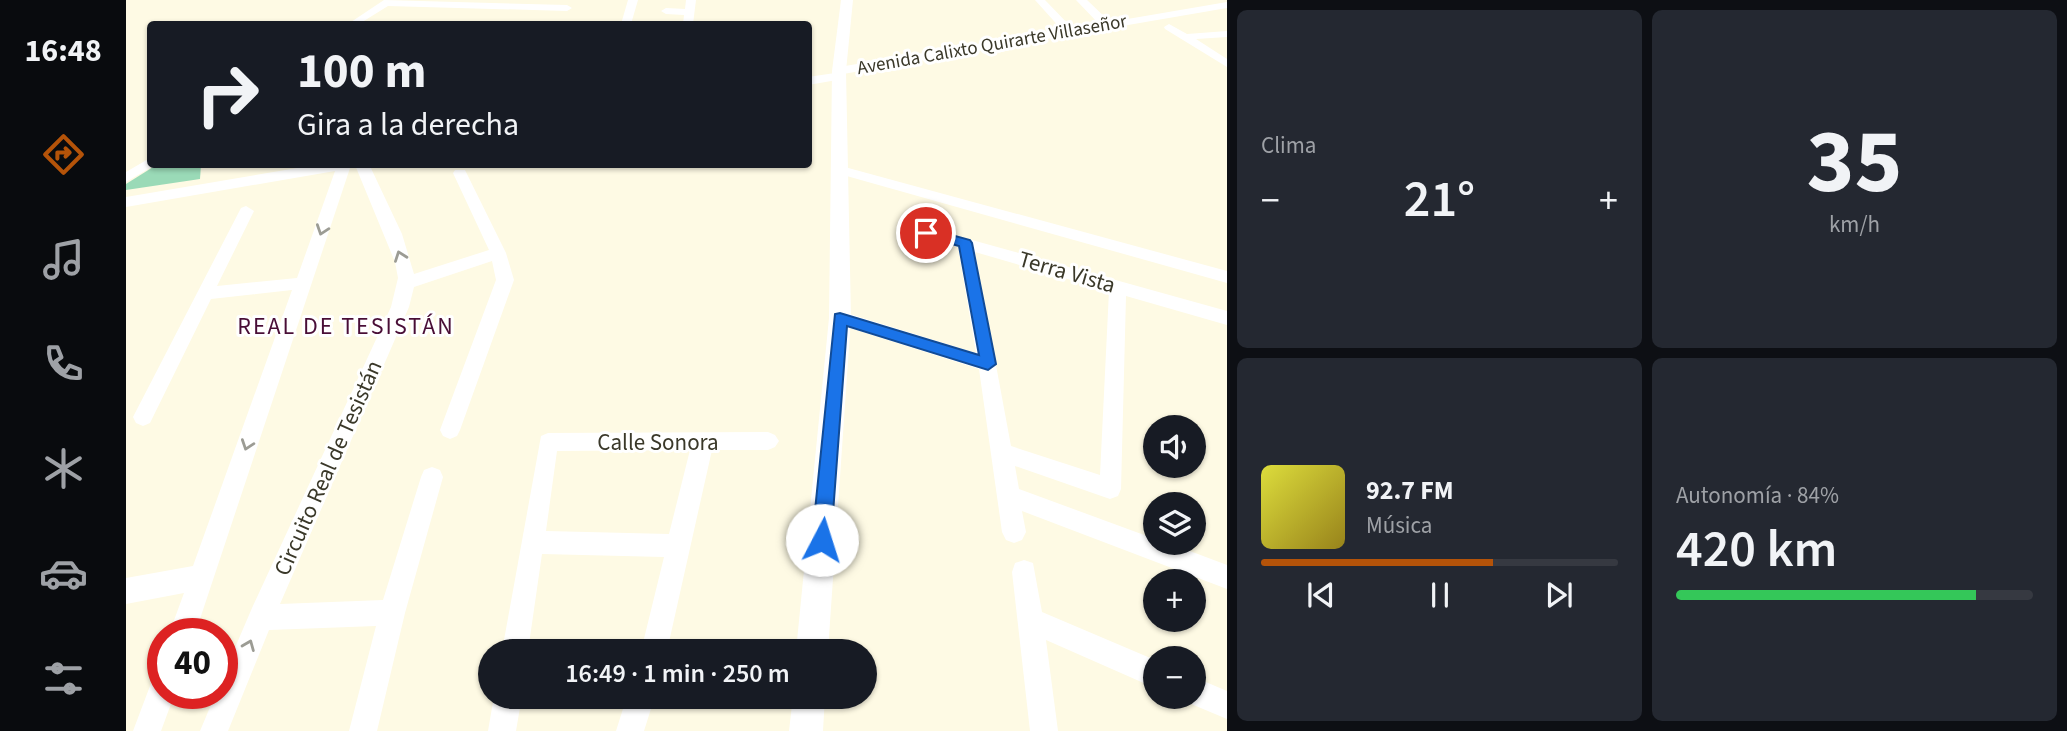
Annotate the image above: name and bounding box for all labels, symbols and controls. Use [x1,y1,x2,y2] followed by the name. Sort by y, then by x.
[855,8,1129,82] street label: Avenida Calixto Quirarte Villaseñor
[24,28,102,74] text: 16:48
[297,37,426,107] text: 100 m
[182,49,273,140] icon: right
[1806,98,1903,227] text: 35
[297,102,519,148] text: Gira a la derecha
[1261,129,1316,162] text: Clima
[39,130,88,179] icon: directions
[1404,163,1475,237] text: 21°
[1261,174,1280,228] text: −
[1599,174,1618,228] text: +
[896,203,956,263] pin
[1829,208,1880,241] text: km/h
[907,214,945,252] icon: arrive
[316,223,330,236] one-way arrow
[39,235,88,284] icon: music
[1015,242,1119,302] street label: Terra Vista
[394,250,408,262] one-way arrow
[237,309,455,344] district label: REAL DE TESISTÁN
[39,339,88,388] icon: phone
[266,355,390,581] street label: Circuito Real de Tesistán
[1143,415,1206,709] map controls
[1143,415,1206,478] button: sound
[597,426,719,459] street label: Calle Sonora
[241,438,255,450] one-way arrow
[39,444,88,493] icon: climate
[1366,472,1454,509] text: 92.7 FM
[1676,479,1839,512] text: Autonomía · 84%
[1143,492,1206,555] button: layers
[785,503,859,577] position arrow
[1366,509,1432,542] text: Música
[1676,513,1837,587] text: 420 km
[39,549,88,598] icon: car
[1143,569,1206,632] button: +
[1302,576,1340,614] icon: previous
[1421,576,1459,614] icon: pause
[1540,576,1578,614] icon: next
[147,618,238,709] speed limit sign: 40
[241,640,255,652] one-way arrow
[1143,646,1206,709] button: −
[39,654,88,703] icon: filters
[565,655,790,692] text: 16:49 · 1 min · 250 m

